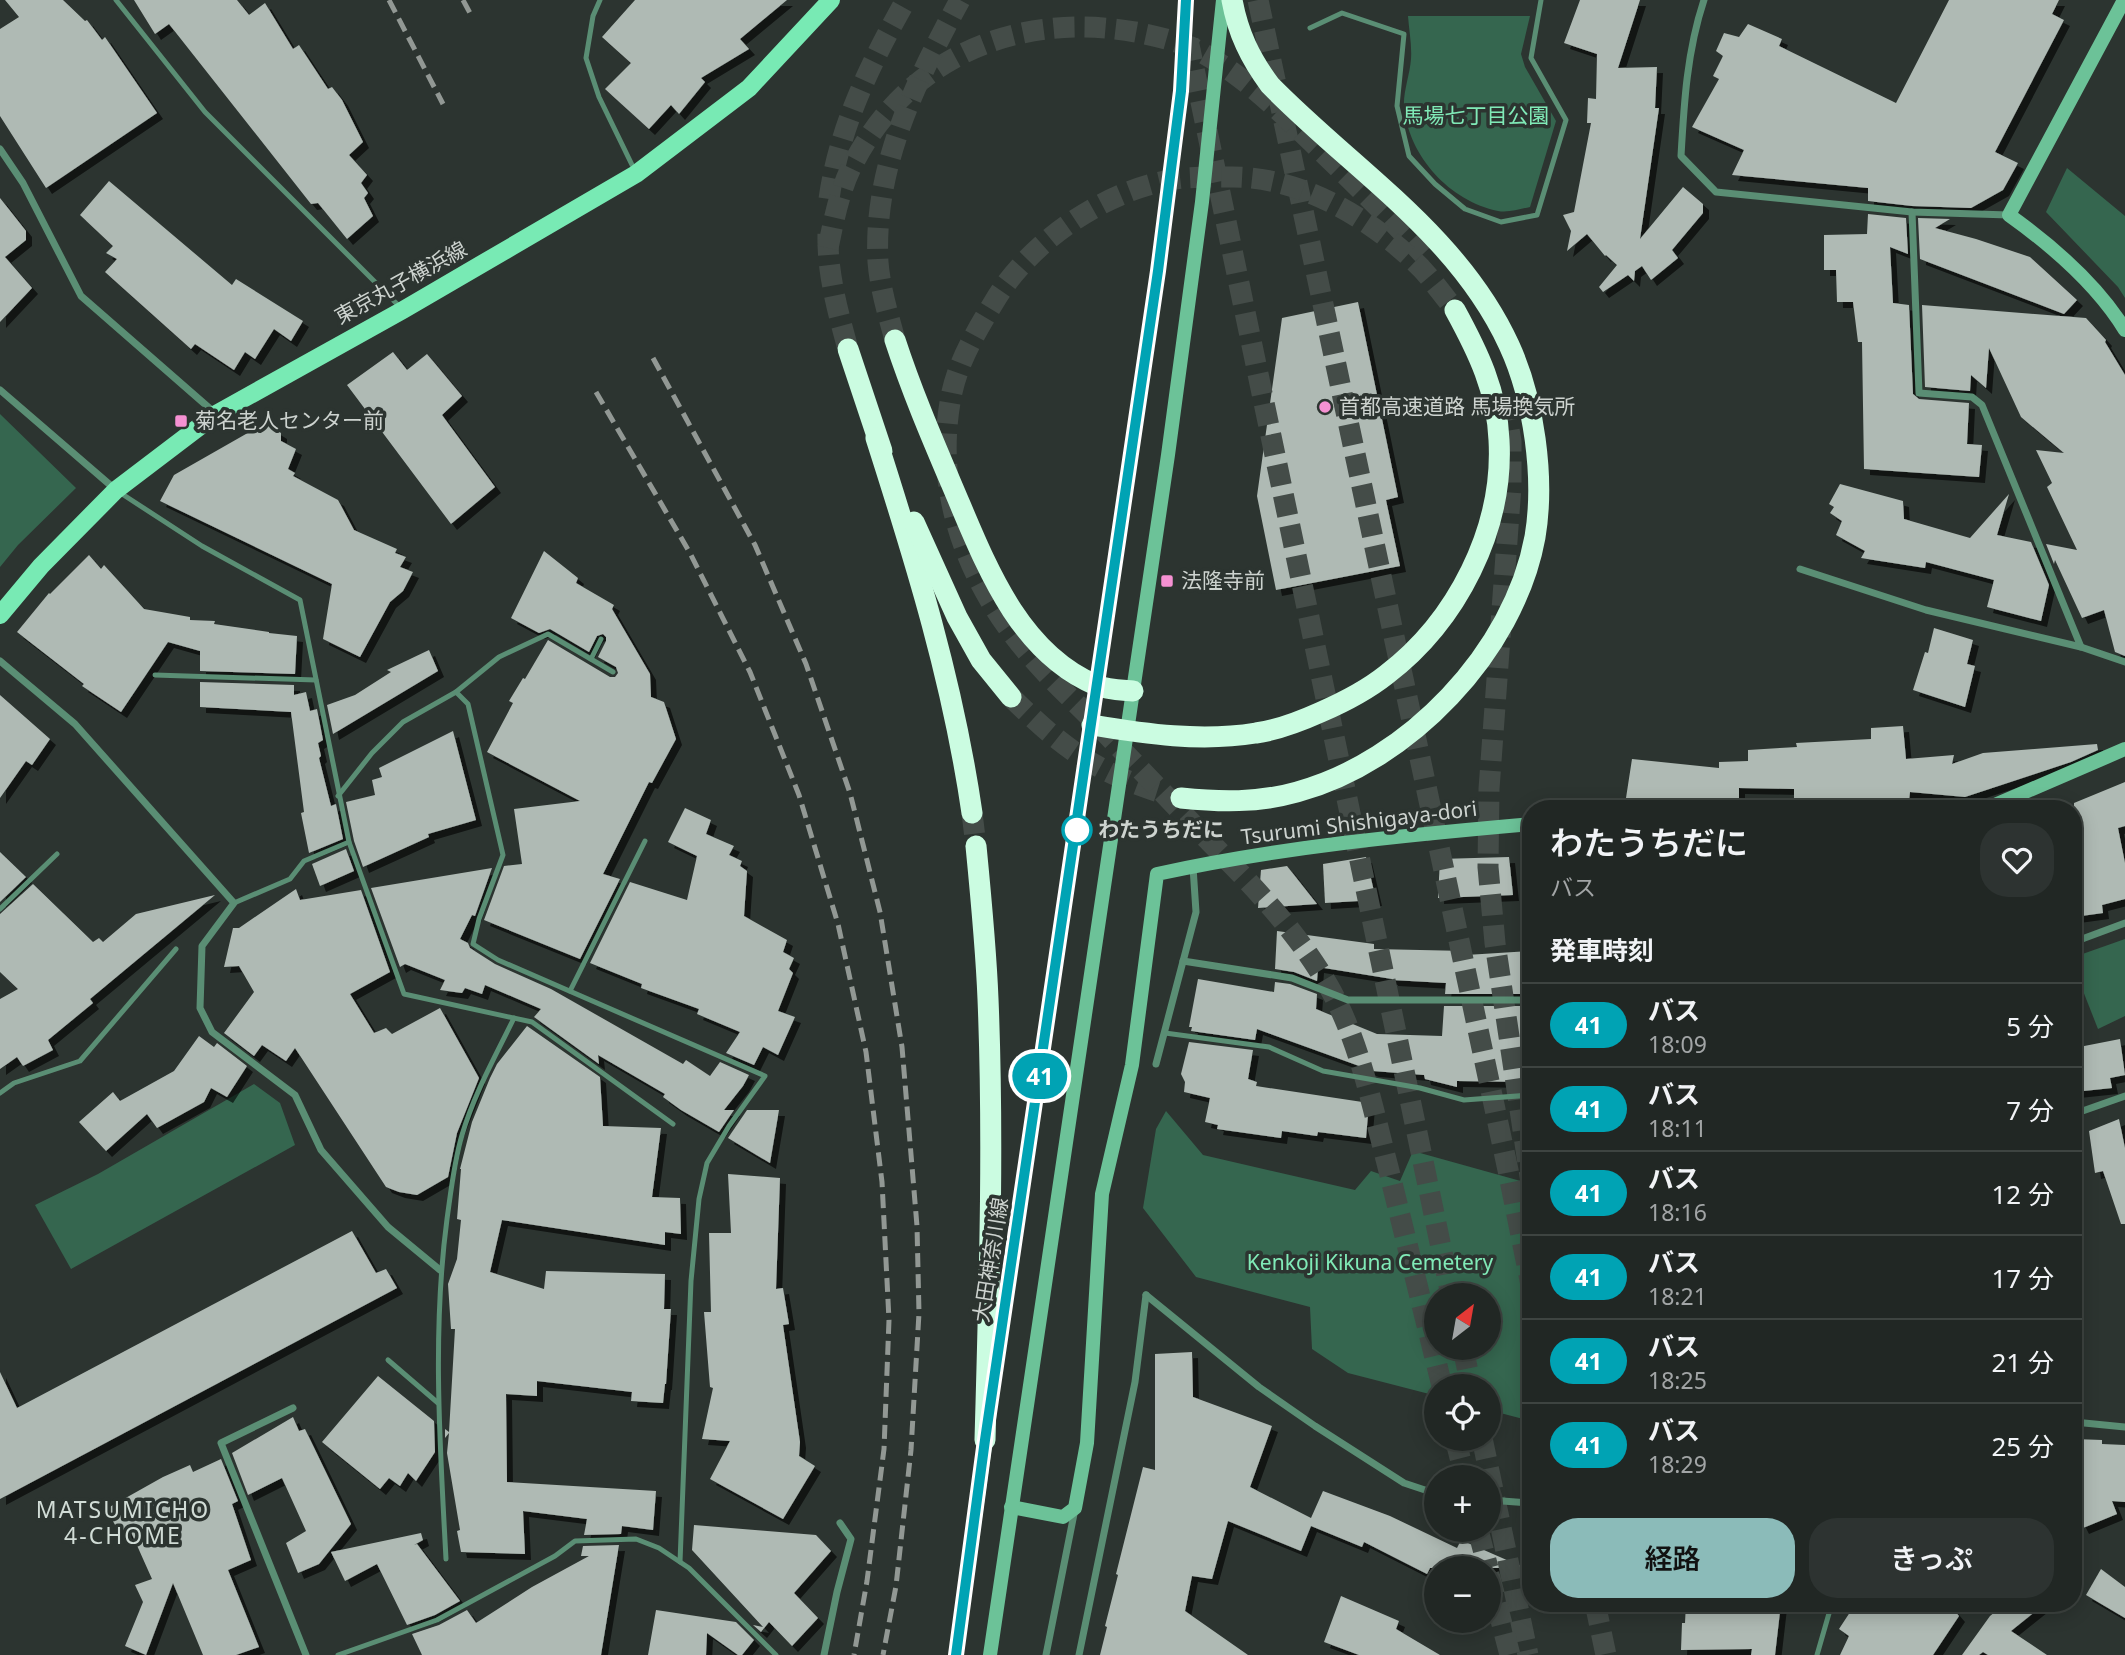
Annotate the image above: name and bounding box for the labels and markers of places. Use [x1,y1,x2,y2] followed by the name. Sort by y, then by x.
[1339,392,1575,420] place label: 首都高速道路 馬場換気所
[1317,399,1333,415] marker: 首都高速道路 馬場換気所
[195,406,384,434] place label: 菊名老人センター前
[173,413,189,429] marker: 菊名老人センター前
[1181,566,1265,594] place label: 法隆寺前
[1159,573,1175,589] marker: 法隆寺前
[1062,815,1092,845] marker: わたうちだに
[1098,815,1224,843] place label: わたうちだに

